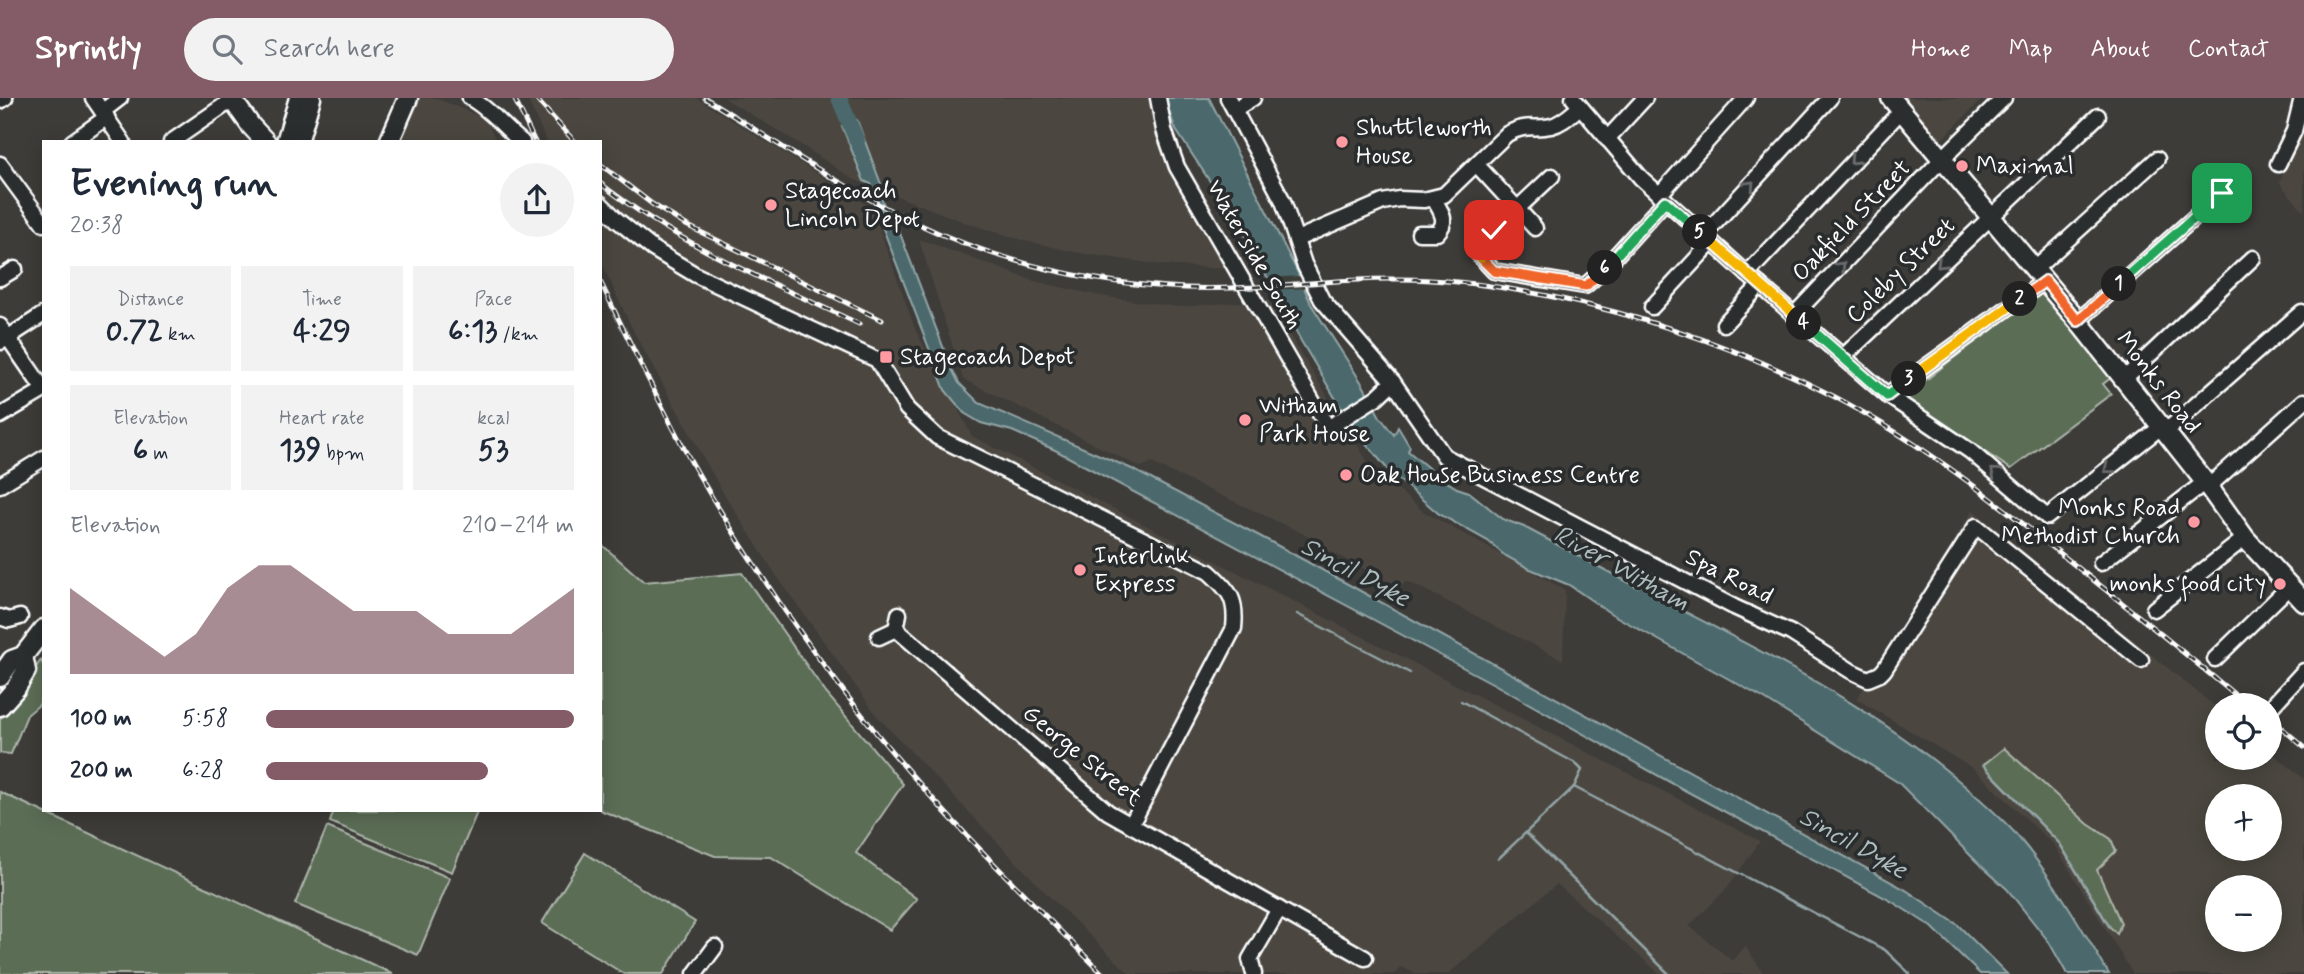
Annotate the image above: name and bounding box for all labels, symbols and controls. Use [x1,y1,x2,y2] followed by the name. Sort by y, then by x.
[184,18,674,81] search box
[35,27,142,71] text: Sprintly
[208,30,246,68] icon: search
[264,32,395,66] text: Search here
[1911,34,1971,65] text: Home
[2009,34,2053,65] text: Map
[2091,34,2150,65] text: About
[2188,34,2269,65] text: Contact
[1356,113,1492,172] place label: Shuttleworth House
[1334,134,1350,150] marker: Shuttleworth House
[1976,151,2074,182] place label: Maximal
[1850,152,1863,165] one-way arrow
[1786,153,1918,289] street label: Oakfield Street
[1954,158,1970,174] marker: Maximal
[70,160,277,209] text: Evening run
[500,163,574,237] button: share
[2192,163,2252,223] pin
[2203,174,2241,212] icon: arrive
[1199,175,1309,335] street label: Waterside South
[785,176,920,235] place label: Stagecoach Lincoln Depot
[1742,180,1754,193] one-way arrow
[763,197,779,213] marker: Stagecoach Lincoln Depot
[1464,200,1524,260] pin
[70,211,124,241] text: 20:38
[1475,211,1513,249] icon: check
[1840,211,1962,331] street label: Coleby Street
[1682,214,1718,250] pin: 5
[1694,219,1705,244] text: 5
[1588,250,1622,286] pin: 6
[1600,255,1609,280] text: 6
[1936,256,1949,269] one-way arrow
[1832,261,1845,274] one-way arrow
[2102,266,2136,302] pin: 1
[2114,271,2123,296] text: 1
[2002,282,2038,316] pin: 2
[2015,286,2024,311] text: 2
[117,287,184,312] text: Distance
[302,287,342,312] text: Time
[474,287,512,312] text: Pace
[1786,306,1822,341] pin: 4
[1798,310,1809,335] text: 4
[106,312,163,351] text: 0.72
[293,312,351,351] text: 4:29
[448,312,497,351] text: 6:13
[163,322,196,347] text: km
[497,322,539,347] text: /km
[2108,325,2208,441] street label: Monks Road
[900,342,1075,375] place label: Stagecoach Depot
[878,349,894,365] marker: Stagecoach Depot
[1892,362,1926,396] pin: 3
[1904,366,1913,391] text: 3
[1259,391,1370,450] place label: Witham Park House
[113,406,188,431] text: Elevation
[279,406,365,431] text: Heart rate
[477,406,509,431] text: kcal
[1237,412,1253,428] marker: Witham Park House
[133,431,148,470] text: 6
[279,431,321,470] text: 139
[478,431,509,470] text: 53
[148,441,168,466] text: m
[321,441,365,466] text: bpm
[1360,460,1640,491] place label: Oak House Business Centre
[2103,461,2116,473] one-way arrow
[1338,467,1354,483] marker: Oak House Business Centre
[1990,468,2003,480] one-way arrow
[2001,493,2180,552] place label: Monks Road Methodist Church
[70,511,161,541] text: Elevation
[462,511,574,541] text: 210–214 m
[2186,514,2202,530] marker: Monks Road Methodist Church
[1547,518,1695,620] water label: River Witham
[1295,530,1416,616] water label: Sincil Dyke
[1094,541,1189,600] place label: Interlink Express
[1680,542,1778,612] street label: Spa Road
[1072,562,1088,578] marker: Interlink Express
[2109,569,2266,602] place label: monks food city
[2272,576,2288,592] marker: monks food city
[2205,693,2282,952] map controls
[2205,693,2282,770] button: locate
[1014,698,1148,815] street label: George Street
[70,704,132,734] text: 100 m
[182,704,228,734] text: 5:58
[70,756,133,786] text: 200 m
[182,756,224,786] text: 6:28
[2205,784,2282,861] button: +
[1793,800,1914,888] water label: Sincil Dyke
[2205,875,2282,952] button: −

